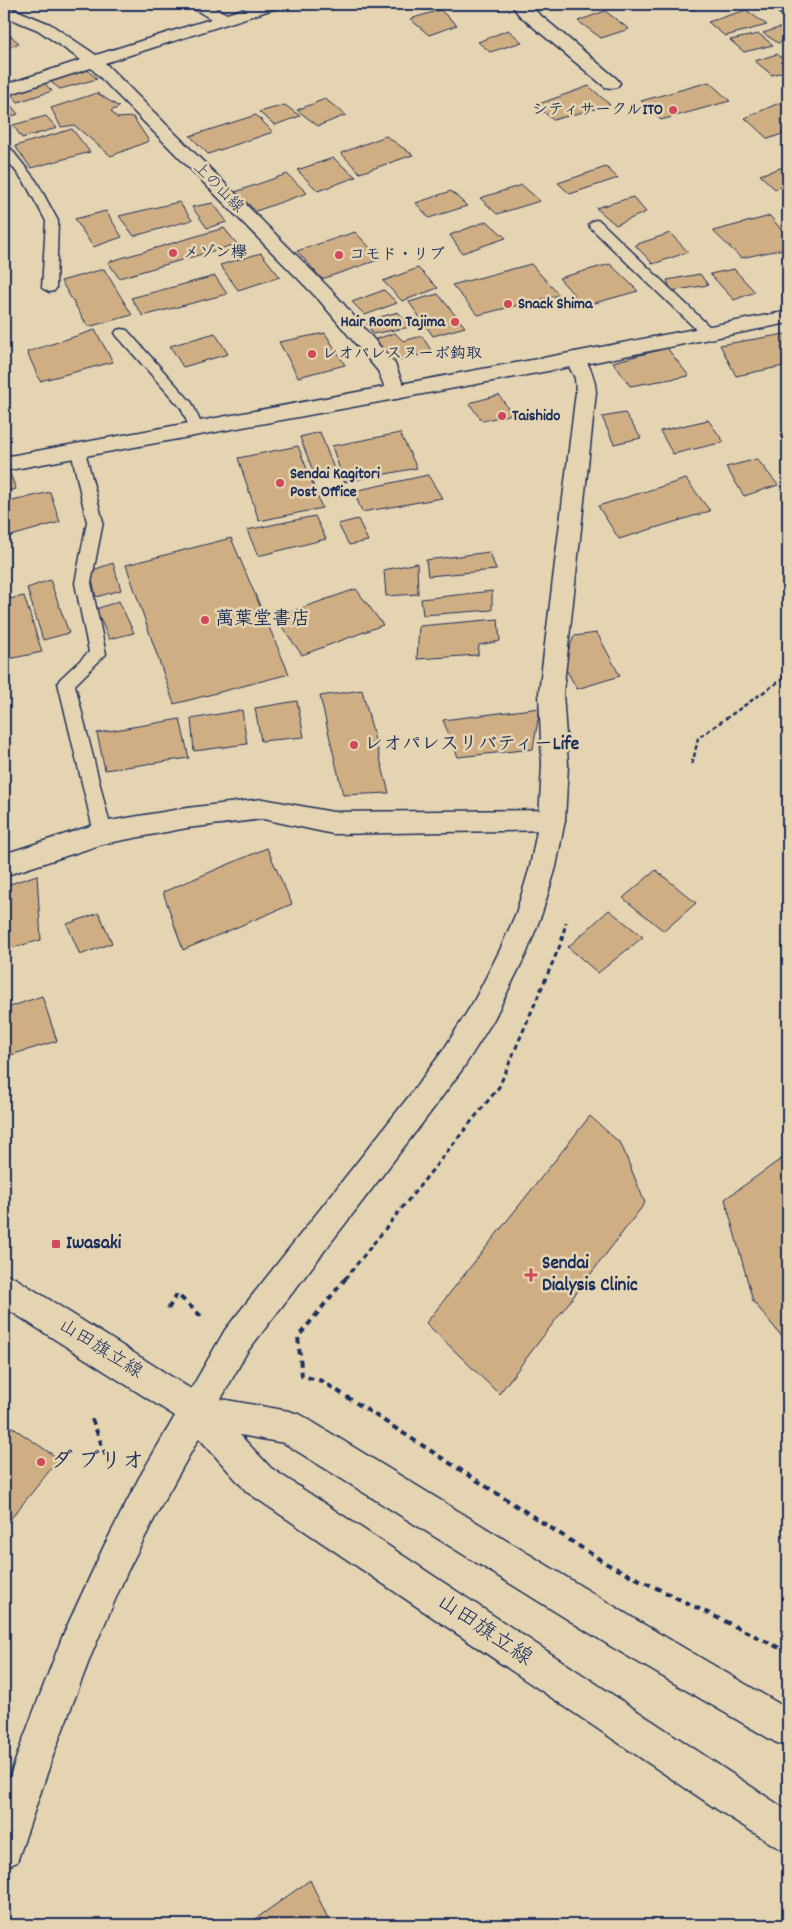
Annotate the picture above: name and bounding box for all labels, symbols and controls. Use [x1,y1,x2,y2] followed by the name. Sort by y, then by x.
[532,99,663,122] place label: シティサークルITO
[667,104,679,116] marker: シティサークルITO
[187,157,249,219] street label: 上の山線
[183,242,247,265] place label: メゾン欅
[349,244,445,267] place label: コモド・リブ
[167,247,179,259] marker: メゾン欅
[333,249,345,261] marker: コモド・リブ
[518,293,594,316] place label: Snack Shima
[502,298,514,310] marker: Snack Shima
[341,311,446,334] place label: Hair Room Tajima
[449,316,461,328] marker: Hair Room Tajima
[322,343,482,366] place label: レオパレスヌーボ鈎取
[306,348,318,360] marker: レオパレスヌーボ鈎取
[512,405,560,428] place label: Taishido
[496,410,508,422] marker: Taishido
[290,463,380,504] place label: Sendai Kagitori Post Office
[274,477,286,489] marker: Sendai Kagitori Post Office
[215,607,310,634] place label: 萬葉堂書店
[199,614,211,626] marker: 萬葉堂書店
[364,732,579,759] place label: レオパレスリバティーLife
[348,739,360,751] marker: レオパレスリバティーLife
[66,1231,122,1258] place label: Iwasaki
[50,1238,62,1250] marker: Iwasaki
[542,1251,638,1300] place label: Sendai Dialysis Clinic
[524,1268,538,1282] marker: Sendai Dialysis Clinic
[53,1313,147,1387] street label: 山田旗立線
[51,1447,144,1478] place label: ダ ブリオ
[35,1456,47,1468] marker: ダ ブリオ
[430,1587,538,1675] street label: 山田旗立線

